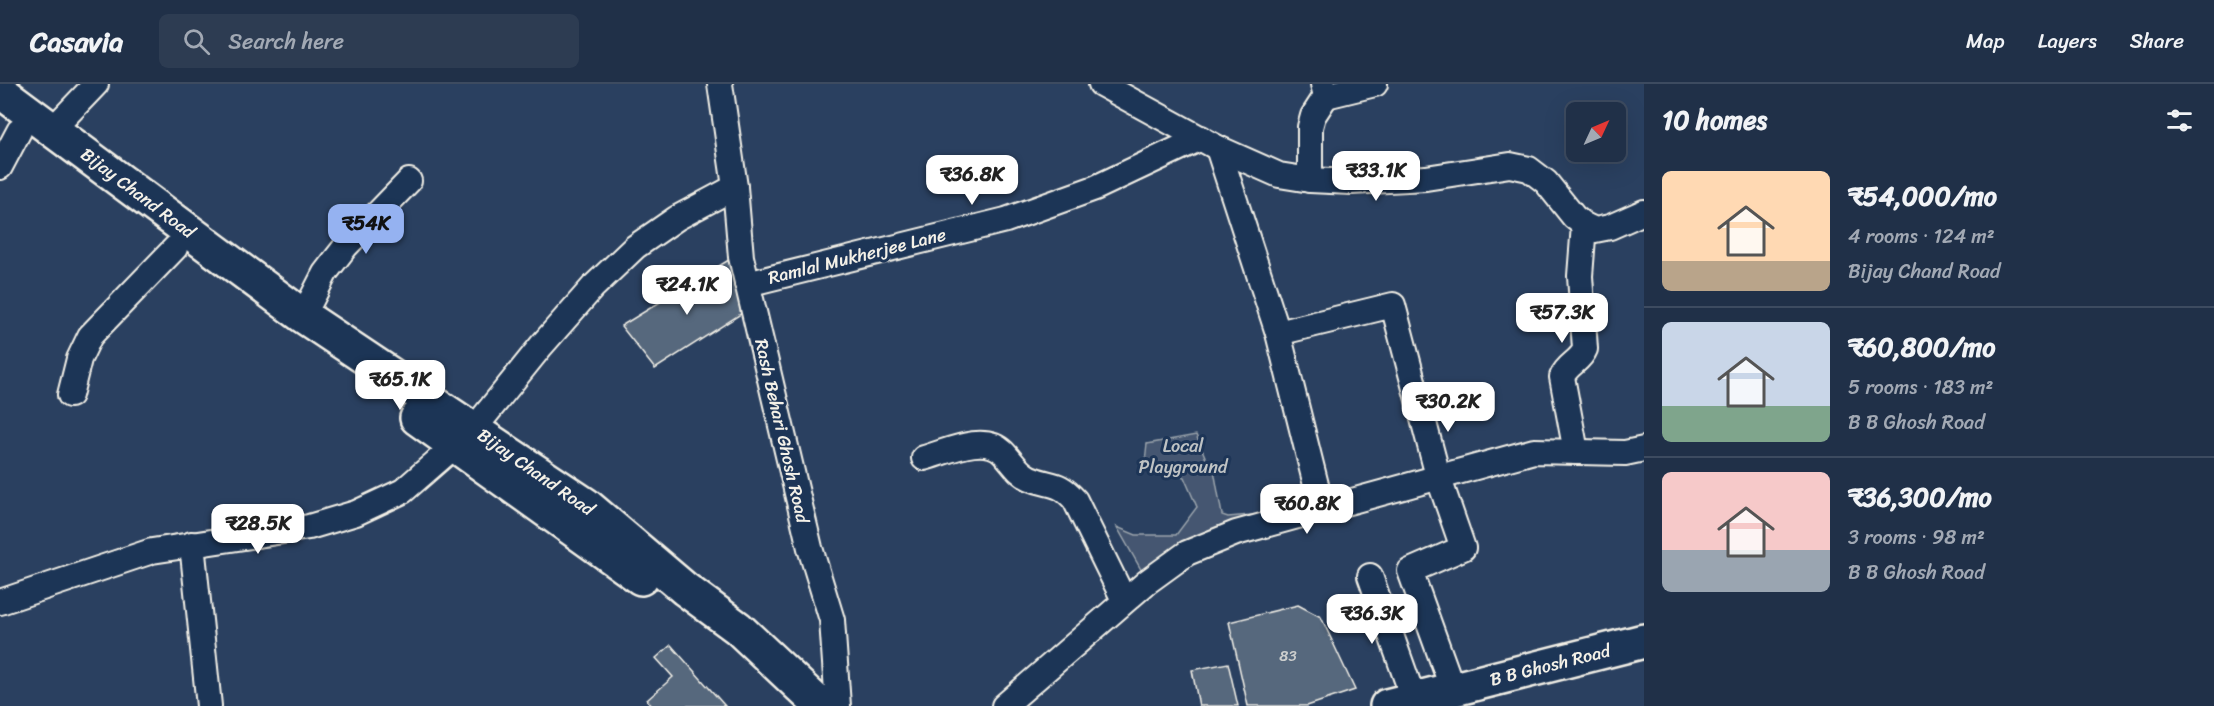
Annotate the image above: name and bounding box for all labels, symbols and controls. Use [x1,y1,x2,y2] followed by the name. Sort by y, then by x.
[159,14,579,68] search box
[30,17,123,66] text: Casavia
[228,22,344,61] text: Search here
[1966,22,2005,60] text: Map
[2038,22,2097,60] text: Layers
[2130,22,2184,60] text: Share
[180,25,213,58] icon: search
[1662,97,1767,143] text: 10 homes
[1566,102,1626,162] north arrow
[1566,102,1626,162] map controls
[2163,104,2196,137] icon: filters
[74,139,204,248] street label: Bijay Chand Road
[1327,151,1425,202] pin: ₹33.1K
[1346,153,1406,188] text: ₹33.1K
[923,155,1021,206] pin: ₹36.8K
[940,157,1004,192] text: ₹36.8K
[1848,173,1997,219] text: ₹54,000/mo
[1710,195,1782,267] icon: home
[330,204,402,255] pin: ₹54K
[342,206,390,241] text: ₹54K
[765,218,949,294] street label: Ramlal Mukherjee Lane
[1848,219,1995,254] text: 4 rooms · 124 m²
[1848,254,2000,289] text: Bijay Chand Road
[638,265,736,316] pin: ₹24.1K
[656,267,718,302] text: ₹24.1K
[1513,293,1611,344] pin: ₹57.3K
[1530,295,1594,330] text: ₹57.3K
[1848,324,1995,370] text: ₹60,800/mo
[745,336,819,528] street label: Rash Behari Ghosh Road
[1710,346,1782,418] icon: home
[351,360,449,411] pin: ₹65.1K
[369,362,431,397] text: ₹65.1K
[1848,370,1993,405] text: 5 rooms · 183 m²
[1399,382,1497,433] pin: ₹30.2K
[1416,384,1480,419] text: ₹30.2K
[1848,405,1985,440] text: B B Ghosh Road
[471,420,603,525] street label: Bijay Chand Road
[1139,430,1229,483] park label: Local Playground
[1848,474,1992,520] text: ₹36,300/mo
[1258,484,1356,535] pin: ₹60.8K
[1274,486,1340,521] text: ₹60.8K
[1710,496,1782,568] icon: home
[209,504,307,555] pin: ₹28.5K
[225,506,291,541] text: ₹28.5K
[1848,520,1985,555] text: 3 rooms · 98 m²
[1848,555,1985,590] text: B B Ghosh Road
[1323,594,1421,645] pin: ₹36.3K
[1341,596,1403,631] text: ₹36.3K
[1486,634,1615,695] street label: B B Ghosh Road
[1279,643,1297,669] house number: 83

